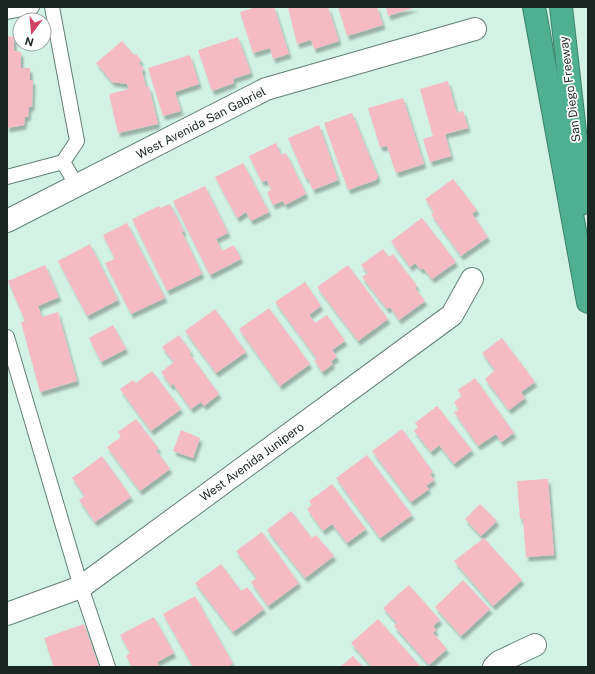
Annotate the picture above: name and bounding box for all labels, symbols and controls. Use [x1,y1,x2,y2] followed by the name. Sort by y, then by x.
[12,12,52,52] north arrow
[23,35,35,49] text: N
[556,35,583,143] street label: San Diego Freeway
[134,84,268,162] street label: West Avenida San Gabriel
[197,419,307,504] street label: West Avenida Junipero

